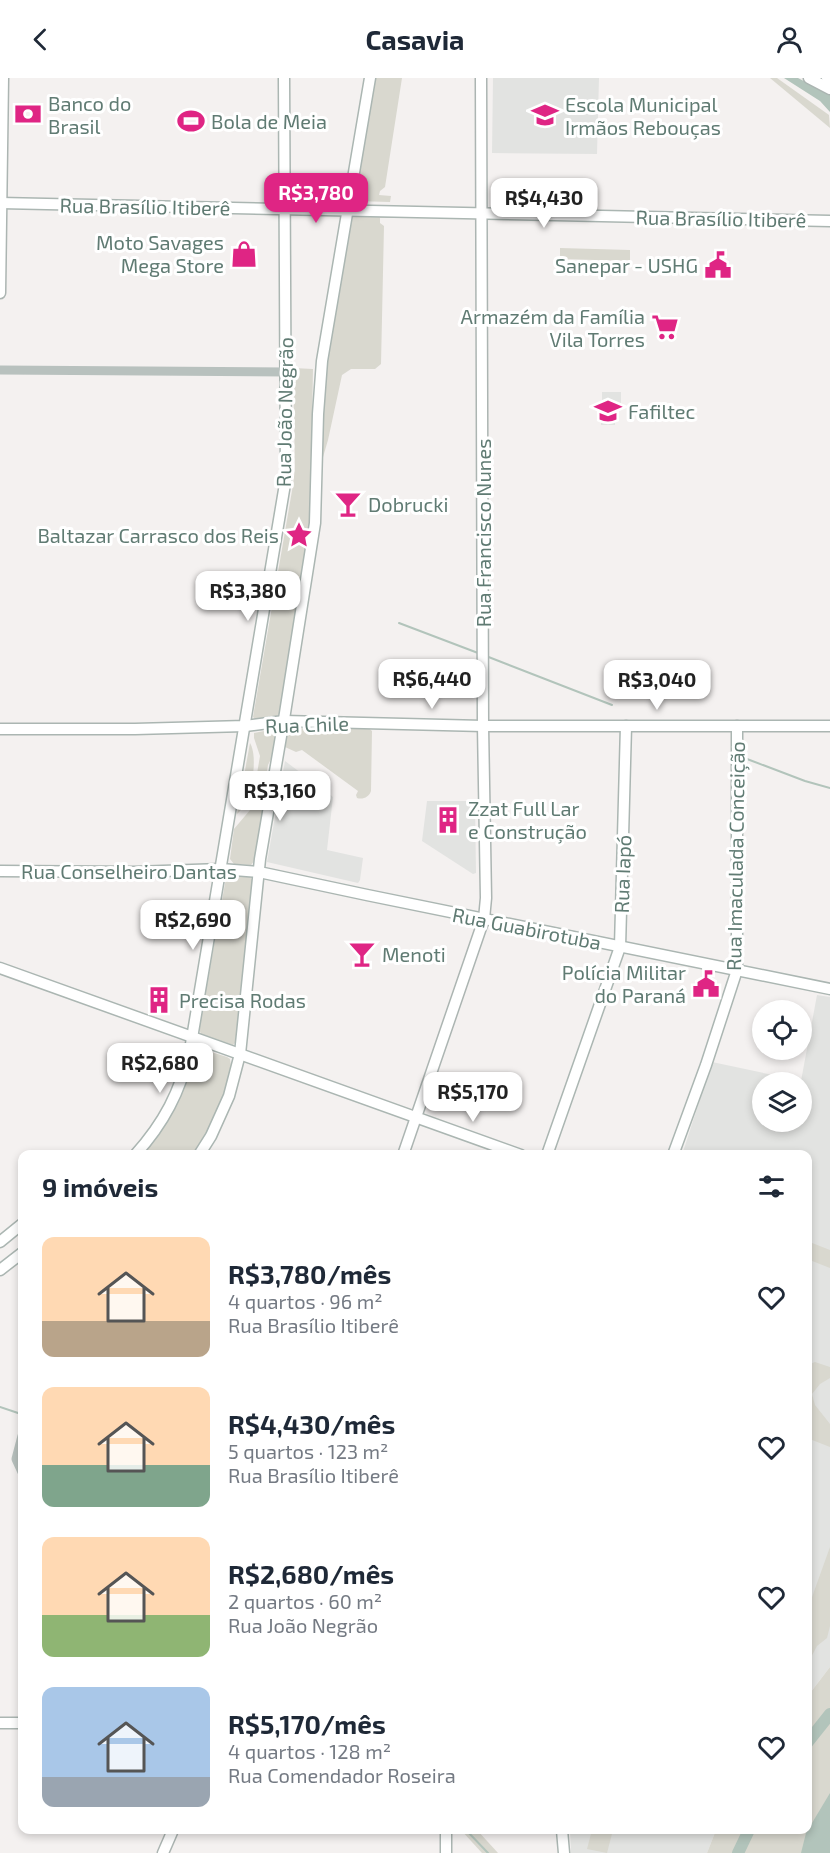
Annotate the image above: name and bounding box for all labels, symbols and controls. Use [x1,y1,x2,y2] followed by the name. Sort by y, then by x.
[24,23,57,56] icon: back
[365,23,465,55] text: Casavia
[773,23,806,56] icon: person
[48,91,131,138] place label: Banco do Brasil
[565,92,721,140] place label: Escola Municipal Irmãos Rebouças
[13,99,43,129] bank icon: Banco do Brasil
[530,100,560,130] school or university icon: Escola Municipal Irmãos Rebouças
[176,106,206,136] sports icon: Bola de Meia
[211,109,327,133] place label: Bola de Meia
[261,173,371,224] pin: R$3,780
[489,178,599,229] pin: R$4,430
[278,180,354,204] text: R$3,780
[505,185,583,209] text: R$4,430
[59,193,231,219] street label: Rua Brasílio Itiberê
[635,205,807,231] street label: Rua Brasílio Itiberê
[96,230,224,277] place label: Moto Savages Mega Store
[229,239,259,269] shop icon: Moto Savages Mega Store
[703,250,733,280] public building icon: Sanepar - USHG
[555,253,698,277] place label: Sanepar - USHG
[461,304,645,351] place label: Armazém da Família Vila Torres
[650,312,680,342] supermarket icon: Armazém da Família Vila Torres
[271,337,297,487] street label: Rua João Negrão
[593,396,623,426] school or university icon: Fafiltec
[628,399,696,423] place label: Fafiltec
[471,439,495,627] street label: Rua Francisco Nunes
[333,489,363,519] bar icon: Dobrucki
[368,492,448,516] place label: Dobrucki
[284,520,314,550] place icon: Baltazar Carrasco dos Reis
[37,523,279,547] place label: Baltazar Carrasco dos Reis
[193,571,303,622] pin: R$3,380
[209,578,287,602] text: R$3,380
[377,659,487,710] pin: R$6,440
[602,660,712,711] pin: R$3,040
[392,666,472,690] text: R$6,440
[618,667,696,691] text: R$3,040
[265,711,349,737] street label: Rua Chile
[721,741,750,971] street label: Rua Imaculada Conceição
[225,771,335,822] pin: R$3,160
[244,778,316,802] text: R$3,160
[468,796,587,844] place label: Zzat Full Lar e Construção
[433,805,463,835] building icon: Zzat Full Lar e Construção
[609,834,635,914] street label: Rua Iapó
[21,859,237,883] street label: Rua Conselheiro Dantas
[138,900,248,951] pin: R$2,690
[451,902,603,954] street label: Rua Guabirotuba
[154,907,232,931] text: R$2,690
[347,939,377,969] bar icon: Menoti
[382,942,446,966] place label: Menoti
[562,960,686,1007] place label: Polícia Militar do Paraná
[691,969,721,999] public building icon: Polícia Militar do Paraná
[144,985,174,1015] building icon: Precisa Rodas
[179,988,306,1012] place label: Precisa Rodas
[752,1000,812,1132] map controls
[752,1000,812,1060] button: locate
[105,1043,215,1094] pin: R$2,680
[121,1050,199,1074] text: R$2,680
[418,1072,528,1123] pin: R$5,170
[752,1072,812,1132] button: layers
[437,1079,509,1103] text: R$5,170
[755,1170,788,1203] icon: filters
[42,1171,158,1202] text: 9 imóveis
[228,1258,391,1289] text: R$3,780/mês
[90,1261,162,1333] icon: home
[755,1281,788,1314] icon: heart
[228,1289,382,1313] text: 4 quartos · 96 m²
[228,1313,399,1337] text: Rua Brasílio Itiberê
[228,1408,395,1439] text: R$4,430/mês
[90,1411,162,1483] icon: home
[755,1431,788,1464] icon: heart
[228,1439,388,1463] text: 5 quartos · 123 m²
[228,1463,399,1487] text: Rua Brasílio Itiberê
[228,1558,394,1589] text: R$2,680/mês
[90,1561,162,1633] icon: home
[755,1581,788,1614] icon: heart
[228,1589,382,1613] text: 2 quartos · 60 m²
[228,1613,378,1637] text: Rua João Negrão
[228,1708,386,1739] text: R$5,170/mês
[90,1711,162,1783] icon: home
[755,1731,788,1764] icon: heart
[228,1739,391,1763] text: 4 quartos · 128 m²
[228,1763,456,1787] text: Rua Comendador Roseira

